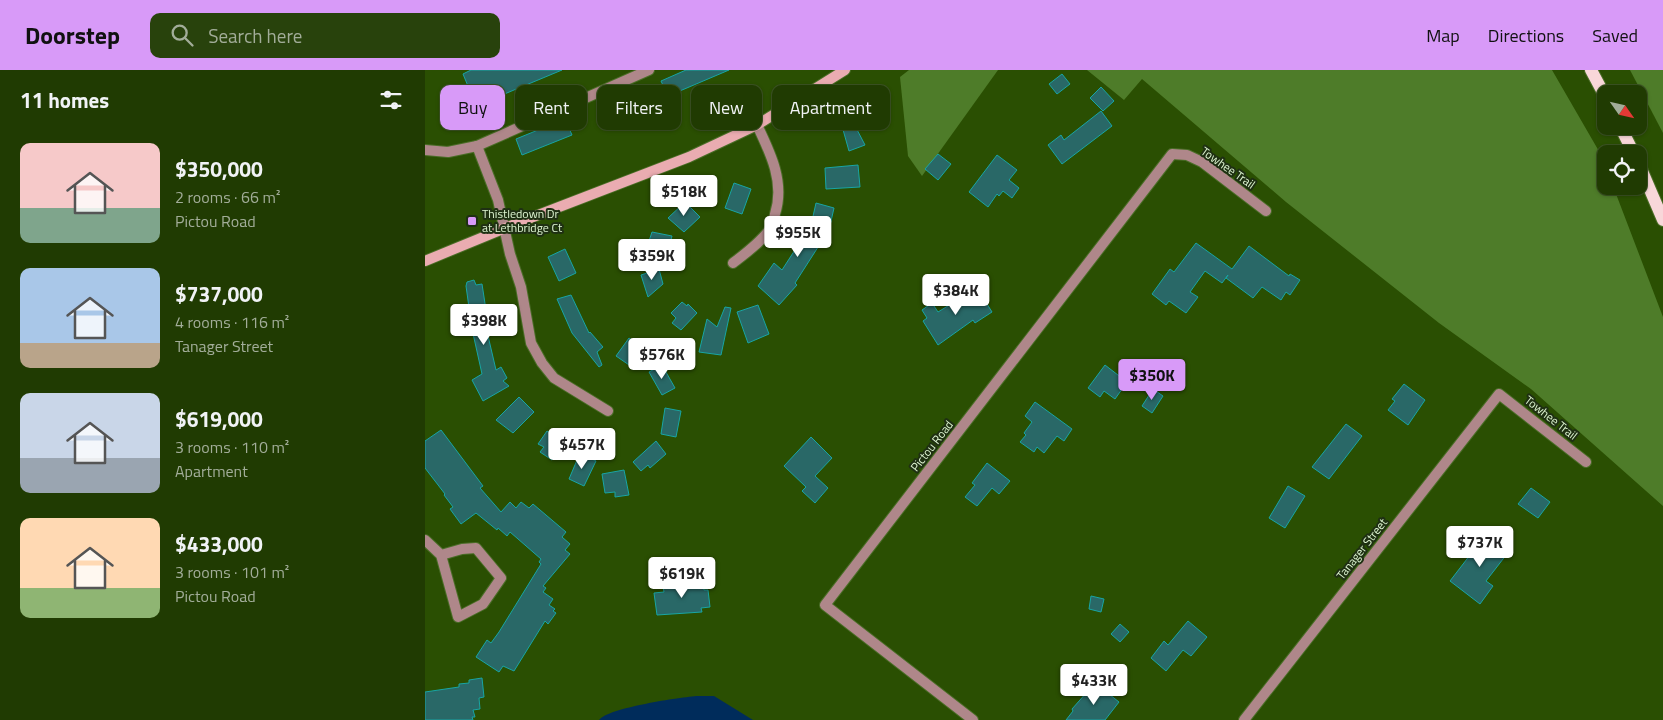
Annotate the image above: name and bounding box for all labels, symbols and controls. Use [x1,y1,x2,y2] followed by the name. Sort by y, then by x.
[150,13,500,58] search box
[25,17,120,53] text: Doorstep
[168,21,196,49] icon: search
[208,21,302,50] text: Search here
[1426,22,1460,49] text: Map
[1488,22,1564,49] text: Directions
[1592,22,1638,49] text: Saved
[20,84,109,116] text: 11 homes
[440,85,505,130] chip: Buy
[515,85,587,130] chip: Rent
[597,85,681,130] chip: Filters
[691,85,762,130] chip: New
[772,85,890,130] chip: Apartment
[1597,85,1647,135] north arrow
[1597,85,1647,195] map controls
[377,86,405,114] icon: filters
[1197,142,1259,193] street label: Towhee Trail
[1597,145,1647,195] button: locate
[175,153,263,185] text: $350,000
[60,163,120,223] icon: home
[649,174,719,217] pin: $518K
[661,179,707,203] text: $518K
[175,185,280,209] text: 2 rooms · 66 m²
[482,204,563,237] place label: Thistledown Dr at Lethbridge Ct
[175,209,256,233] text: Pictou Road
[466,215,478,227] marker: Thistledown Dr at Lethbridge Ct
[763,216,833,258] pin: $955K
[775,220,821,244] text: $955K
[617,238,687,281] pin: $359K
[629,243,675,267] text: $359K
[921,274,991,316] pin: $384K
[175,278,263,310] text: $737,000
[933,278,979,302] text: $384K
[60,288,120,348] icon: home
[449,304,519,346] pin: $398K
[461,308,507,332] text: $398K
[175,310,289,334] text: 4 rooms · 116 m²
[175,334,273,358] text: Tanager Street
[627,338,697,380] pin: $576K
[639,342,685,366] text: $576K
[1117,358,1187,401] pin: $350K
[1129,363,1175,387] text: $350K
[1521,391,1582,444] street label: Towhee Trail
[175,403,263,435] text: $619,000
[60,413,120,473] icon: home
[905,416,958,475] street label: Pictou Road
[547,428,617,470] pin: $457K
[559,432,605,456] text: $457K
[175,435,289,459] text: 3 rooms · 110 m²
[175,459,248,483] text: Apartment
[1331,513,1392,584] street label: Tanager Street
[1445,526,1515,568] pin: $737K
[175,528,263,560] text: $433,000
[1457,530,1503,554] text: $737K
[60,538,120,598] icon: home
[647,556,717,599] pin: $619K
[175,560,289,584] text: 3 rooms · 101 m²
[659,561,705,585] text: $619K
[175,584,256,608] text: Pictou Road
[1059,664,1129,706] pin: $433K
[1071,668,1117,692] text: $433K

